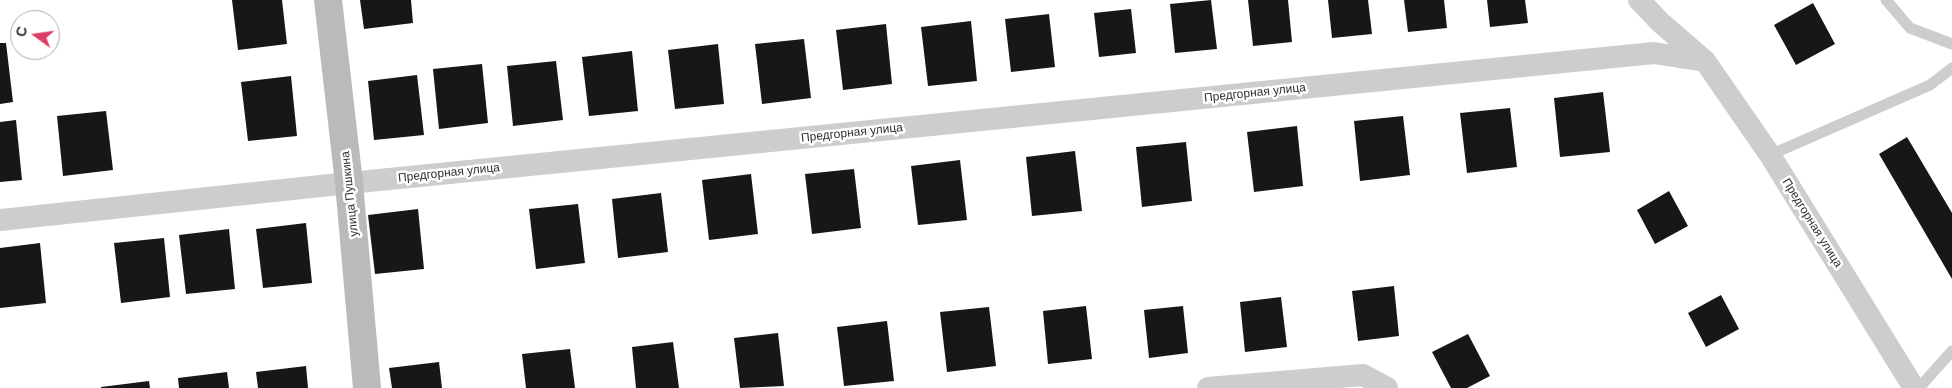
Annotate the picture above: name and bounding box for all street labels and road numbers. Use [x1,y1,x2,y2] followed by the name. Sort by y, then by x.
[1203,80,1307,106] street label: Предгорная улица
[800,120,904,146] street label: Предгорная улица
[338,151,362,237] street label: улица Пушкина
[397,160,501,186] street label: Предгорная улица
[1779,176,1845,270] street label: Предгорная улица

